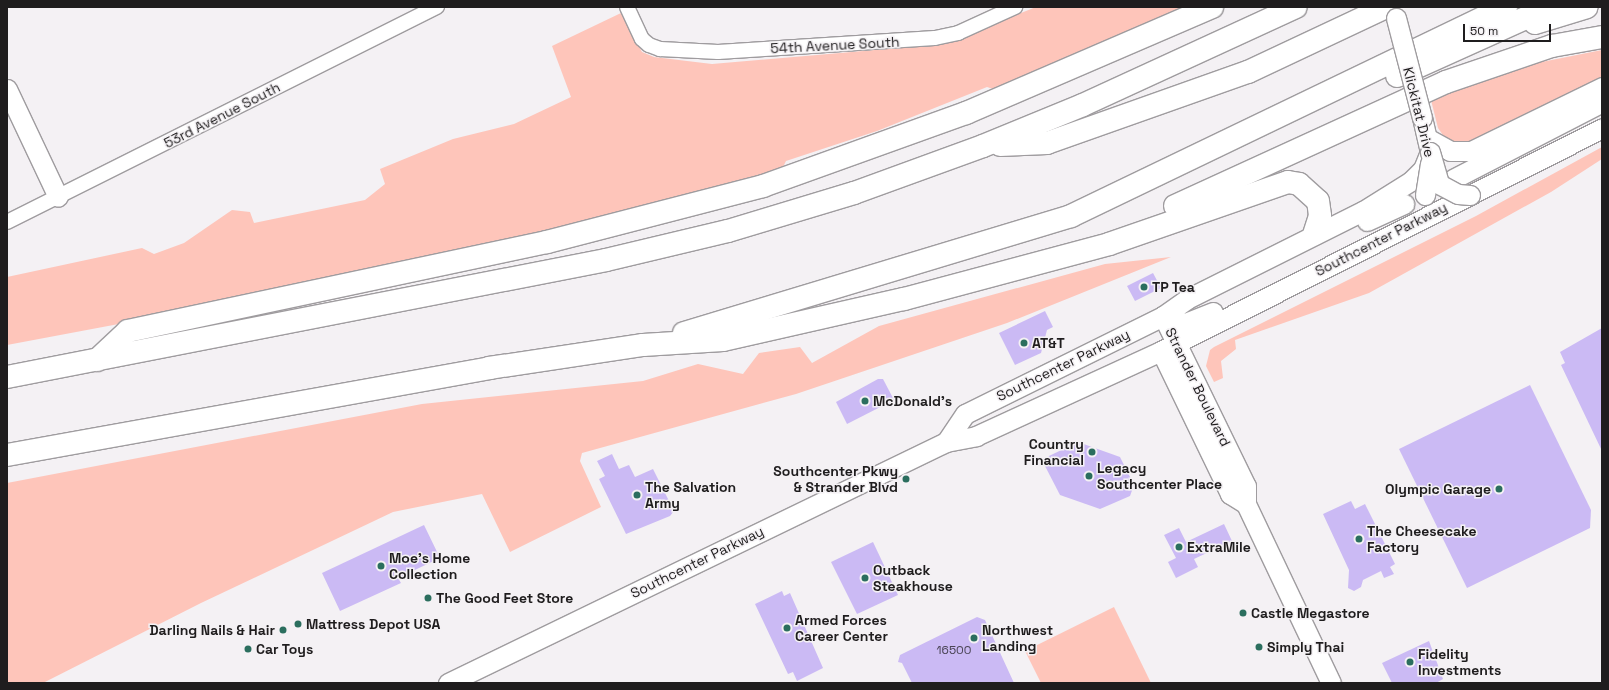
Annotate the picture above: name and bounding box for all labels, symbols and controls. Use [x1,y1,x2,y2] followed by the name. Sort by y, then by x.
[1465,16,1553,42] scale bar
[1470,23,1498,39] text: 50 m
[770,33,900,57] street label: 54th Avenue South
[1400,65,1438,159] street label: Klickitat Drive
[161,78,283,152] street label: 53rd Avenue South
[1312,198,1450,280] street label: Southcenter Parkway
[1152,279,1195,295] place label: TP Tea
[1139,282,1149,292] marker: TP Tea
[994,325,1132,405] street label: Southcenter Parkway
[1162,325,1234,449] street label: Strander Boulevard
[1032,335,1065,351] place label: AT&T
[1019,338,1029,348] marker: AT&T
[873,393,952,409] place label: McDonald's
[860,396,870,406] marker: McDonald's
[1024,436,1084,468] place label: Country Financial
[1087,447,1097,457] marker: Country Financial
[1097,460,1222,492] place label: Legacy Southcenter Place
[773,463,898,496] place label: Southcenter Pkwy & Strander Blvd
[1084,471,1094,481] marker: Legacy Southcenter Place
[901,474,911,484] marker: Southcenter Pkwy & Strander Blvd
[645,479,736,512] place label: The Salvation Army
[1385,481,1491,497] place label: Olympic Garage
[1494,484,1504,494] marker: Olympic Garage
[632,490,642,500] marker: The Salvation Army
[628,522,766,602] street label: Southcenter Parkway
[1367,523,1477,556] place label: The Cheesecake Factory
[1354,534,1364,544] marker: The Cheesecake Factory
[1187,539,1251,555] place label: ExtraMile
[1174,542,1184,552] marker: ExtraMile
[389,550,470,582] place label: Moe's Home Collection
[376,561,386,571] marker: Moe's Home Collection
[873,562,953,594] place label: Outback Steakhouse
[860,573,870,583] marker: Outback Steakhouse
[436,590,573,606] place label: The Good Feet Store
[423,593,433,603] marker: The Good Feet Store
[1251,605,1370,621] place label: Castle Megastore
[1238,608,1248,618] marker: Castle Megastore
[795,612,888,644] place label: Armed Forces Career Center
[306,616,440,632] place label: Mattress Depot USA
[293,619,303,629] marker: Mattress Depot USA
[149,622,275,638] place label: Darling Nails & Hair
[982,622,1053,654] place label: Northwest Landing
[782,623,792,633] marker: Armed Forces Career Center
[278,625,288,635] marker: Darling Nails & Hair
[969,633,979,643] marker: Northwest Landing
[1267,639,1345,655] place label: Simply Thai
[256,641,314,657] place label: Car Toys
[1254,642,1264,652] marker: Simply Thai
[243,644,253,654] marker: Car Toys
[937,644,971,658] house number: 16500
[1418,646,1501,678] place label: Fidelity Investments
[1405,657,1415,667] marker: Fidelity Investments

